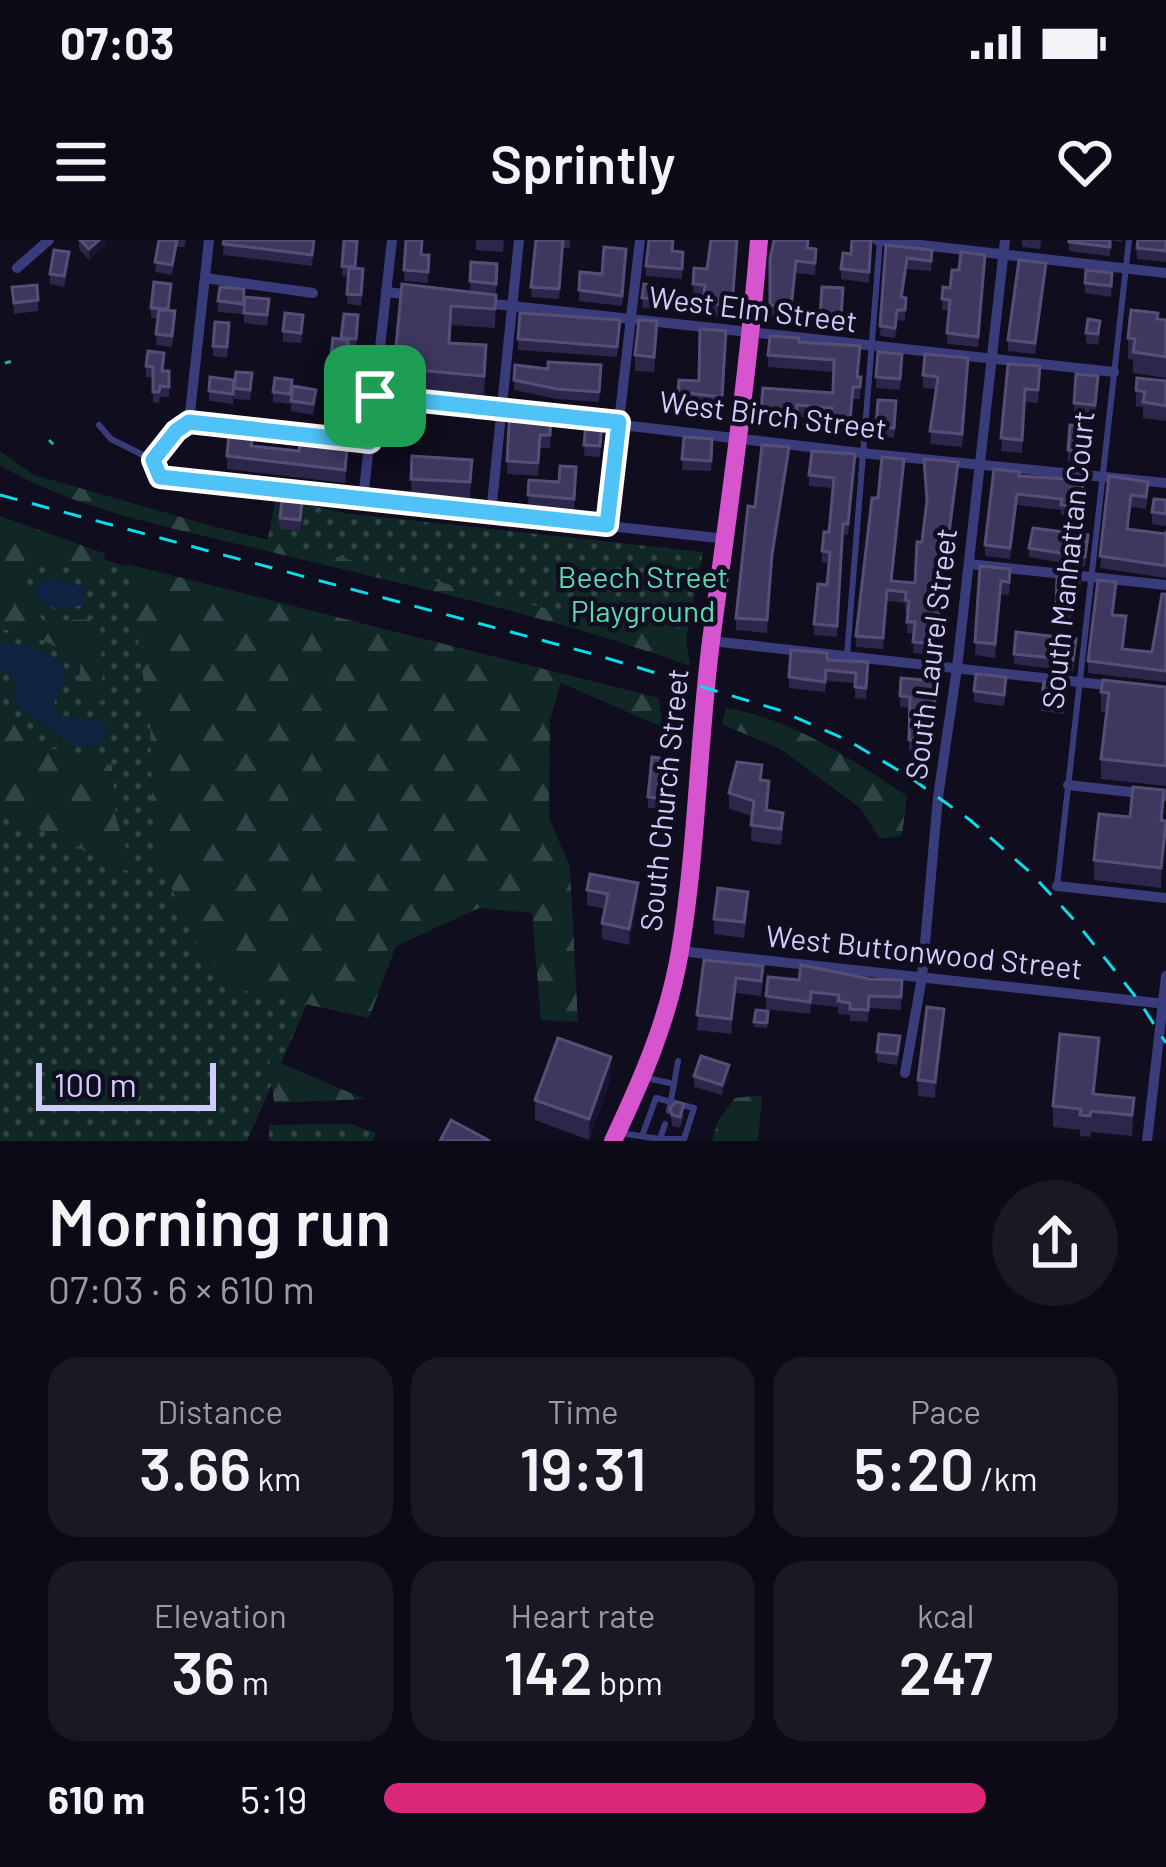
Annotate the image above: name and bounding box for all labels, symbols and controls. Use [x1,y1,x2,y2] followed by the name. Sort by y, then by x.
[60,15,174,69] text: 07:03
[48,129,114,195] icon: menu
[1052,129,1118,195] icon: heart
[490,130,676,195] text: Sprintly
[647,277,859,339] street label: West Elm Street
[324,345,426,447] pin
[342,363,408,429] icon: arrive
[657,382,889,446] street label: West Birch Street
[1033,409,1101,711] street label: South Manhattan Court
[897,526,963,782] street label: South Laurel Street
[558,558,728,628] park label: Beech Street Playground
[631,667,695,933] street label: South Church Street
[764,916,1084,986] street label: West Buttonwood Street
[36,1057,216,1110] scale bar
[54,1064,137,1104] text: 100 m
[48,1180,391,1259] text: Morning run
[992,1180,1118,1306] button: share
[48,1265,315,1312] text: 07:03 · 6 × 610 m
[157,1391,283,1431] text: Distance
[547,1391,619,1431] text: Time
[910,1391,981,1431] text: Pace
[139,1431,251,1503] text: 3.66
[520,1431,646,1503] text: 19:31
[854,1431,974,1503] text: 5:20
[251,1458,301,1498] text: km
[974,1458,1038,1498] text: /km
[154,1595,287,1635] text: Elevation
[511,1595,655,1635] text: Heart rate
[917,1595,974,1635] text: kcal
[172,1635,235,1707] text: 36
[503,1635,593,1707] text: 142
[899,1635,993,1707] text: 247
[235,1662,269,1702] text: m
[593,1662,663,1702] text: bpm
[48,1775,145,1822] text: 610 m
[240,1775,307,1822] text: 5:19

